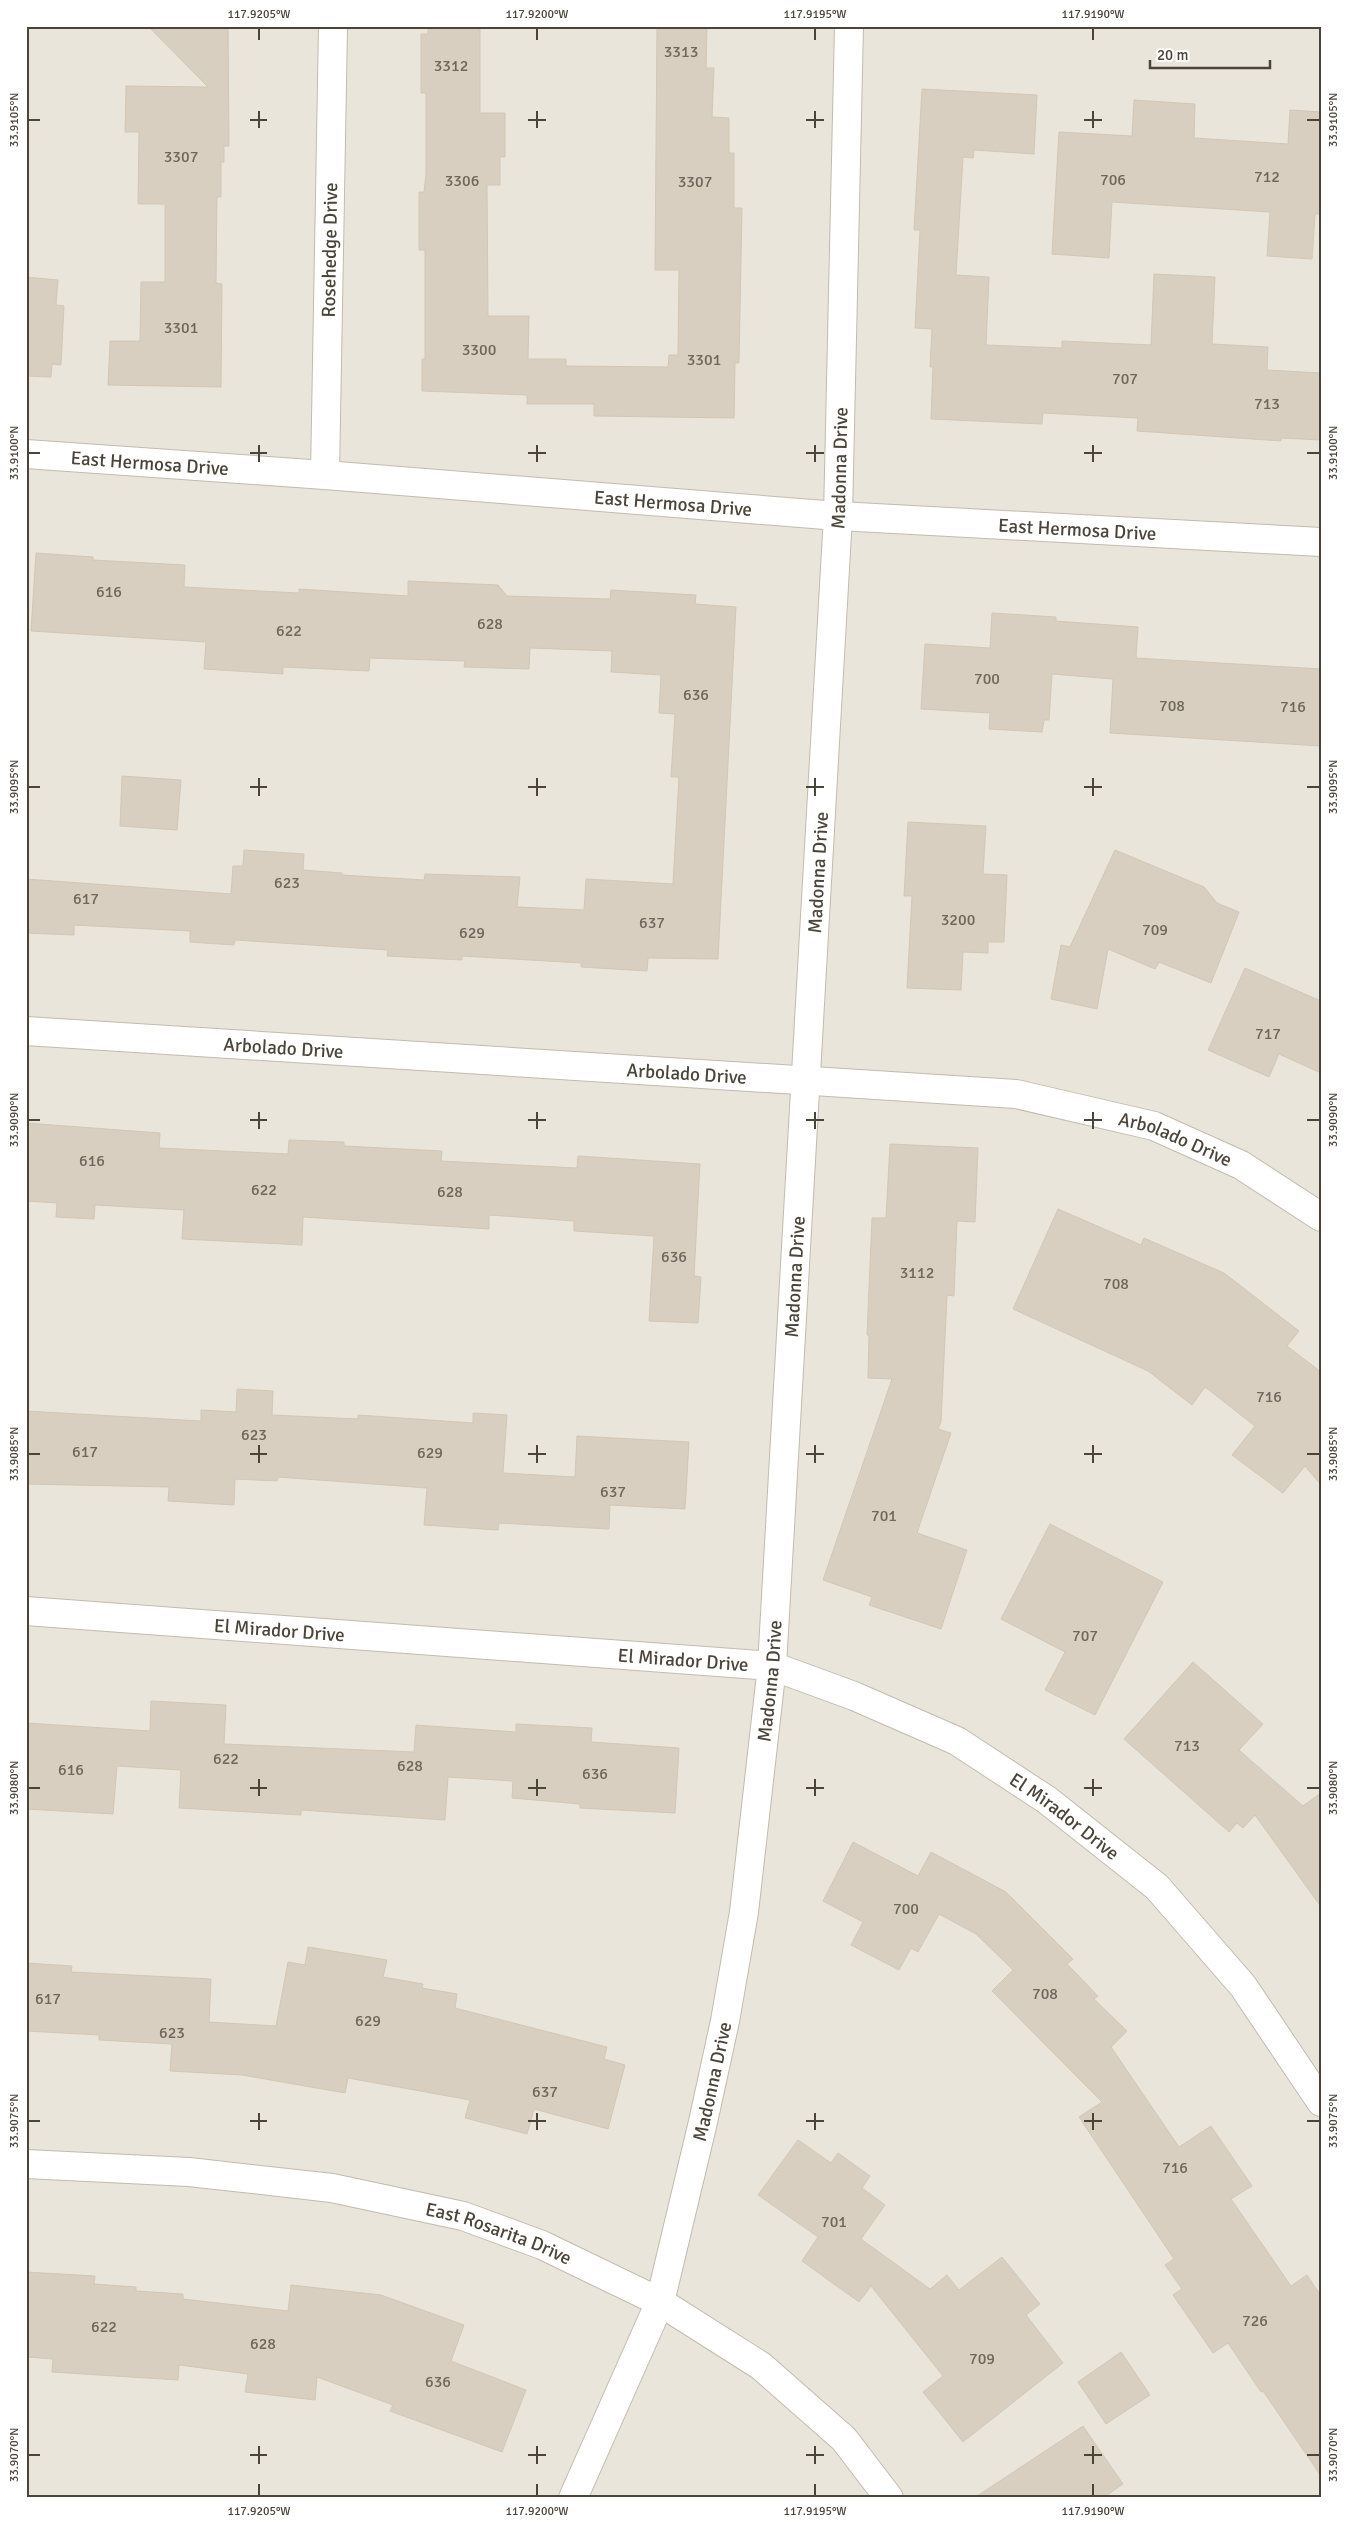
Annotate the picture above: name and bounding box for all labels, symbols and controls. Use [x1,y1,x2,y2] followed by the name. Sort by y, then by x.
[227,7,291,22] text: 117.9205°W
[505,7,569,22] text: 117.9200°W
[783,7,847,22] text: 117.9195°W
[1061,7,1125,22] text: 117.9190°W
[1150,38,1270,70] scale bar
[664,42,698,62] house number: 3313
[1157,46,1188,64] text: 20 m
[434,56,468,76] house number: 3312
[7,93,22,147] text: 33.9105°N
[1326,93,1341,147] text: 33.9105°N
[164,147,198,167] house number: 3307
[1254,167,1280,187] house number: 712
[1100,170,1126,190] house number: 706
[445,171,479,191] house number: 3306
[678,172,712,192] house number: 3307
[317,182,343,318] street label: Rosehedge Drive
[164,318,198,338] house number: 3301
[462,340,496,360] house number: 3300
[687,350,721,370] house number: 3301
[1112,369,1138,389] house number: 707
[1254,394,1280,414] house number: 713
[826,407,853,530] street label: Madonna Drive
[7,426,22,480] text: 33.9100°N
[1326,426,1341,480] text: 33.9100°N
[70,446,230,481] street label: East Hermosa Drive
[593,486,753,522] street label: East Hermosa Drive
[997,514,1157,546] street label: East Hermosa Drive
[96,582,122,602] house number: 616
[477,614,503,634] house number: 628
[276,621,302,641] house number: 622
[974,669,1000,689] house number: 700
[683,685,709,705] house number: 636
[1159,696,1185,716] house number: 708
[1280,697,1306,717] house number: 716
[7,760,22,814] text: 33.9095°N
[1326,760,1341,814] text: 33.9095°N
[803,811,834,934] street label: Madonna Drive
[274,873,300,893] house number: 623
[73,889,99,909] house number: 617
[941,910,975,930] house number: 3200
[639,913,665,933] house number: 637
[1142,920,1168,940] house number: 709
[459,923,485,943] house number: 629
[1255,1024,1281,1044] house number: 717
[223,1033,344,1064] street label: Arbolado Drive
[626,1058,747,1090] street label: Arbolado Drive
[7,1093,22,1147] text: 33.9090°N
[1326,1093,1341,1147] text: 33.9090°N
[1116,1107,1236,1172] street label: Arbolado Drive
[79,1151,105,1171] house number: 616
[251,1180,277,1200] house number: 622
[437,1182,463,1202] house number: 628
[780,1215,811,1338] street label: Madonna Drive
[661,1247,687,1267] house number: 636
[900,1263,934,1283] house number: 3112
[1103,1274,1129,1294] house number: 708
[1256,1387,1282,1407] house number: 716
[241,1425,267,1445] house number: 623
[7,1427,22,1481] text: 33.9085°N
[1326,1427,1341,1481] text: 33.9085°N
[72,1442,98,1462] house number: 617
[417,1443,443,1463] house number: 629
[600,1482,626,1502] house number: 637
[871,1506,897,1526] house number: 701
[213,1614,346,1647] street label: El Mirador Drive
[752,1620,788,1743] street label: Madonna Drive
[1072,1626,1098,1646] house number: 707
[617,1644,749,1677] street label: El Mirador Drive
[1174,1736,1200,1756] house number: 713
[213,1749,239,1769] house number: 622
[397,1756,423,1776] house number: 628
[58,1760,84,1780] house number: 616
[7,1761,22,1815] text: 33.9080°N
[1326,1761,1341,1815] text: 33.9080°N
[582,1764,608,1784] house number: 636
[1005,1768,1124,1866] street label: El Mirador Drive
[893,1899,919,1919] house number: 700
[1032,1984,1058,2004] house number: 708
[35,1989,61,2009] house number: 617
[355,2011,381,2031] house number: 629
[688,2020,738,2144] street label: Madonna Drive
[159,2023,185,2043] house number: 623
[532,2082,558,2102] house number: 637
[7,2094,22,2148] text: 33.9075°N
[1326,2094,1341,2148] text: 33.9075°N
[1162,2158,1188,2178] house number: 716
[423,2197,575,2271] street label: East Rosarita Drive
[821,2212,847,2232] house number: 701
[1242,2311,1268,2331] house number: 726
[91,2317,117,2337] house number: 622
[250,2334,276,2354] house number: 628
[969,2349,995,2369] house number: 709
[425,2372,451,2392] house number: 636
[7,2428,22,2482] text: 33.9070°N
[1326,2428,1341,2482] text: 33.9070°N
[227,2504,291,2519] text: 117.9205°W
[505,2504,569,2519] text: 117.9200°W
[783,2504,847,2519] text: 117.9195°W
[1061,2504,1125,2519] text: 117.9190°W

